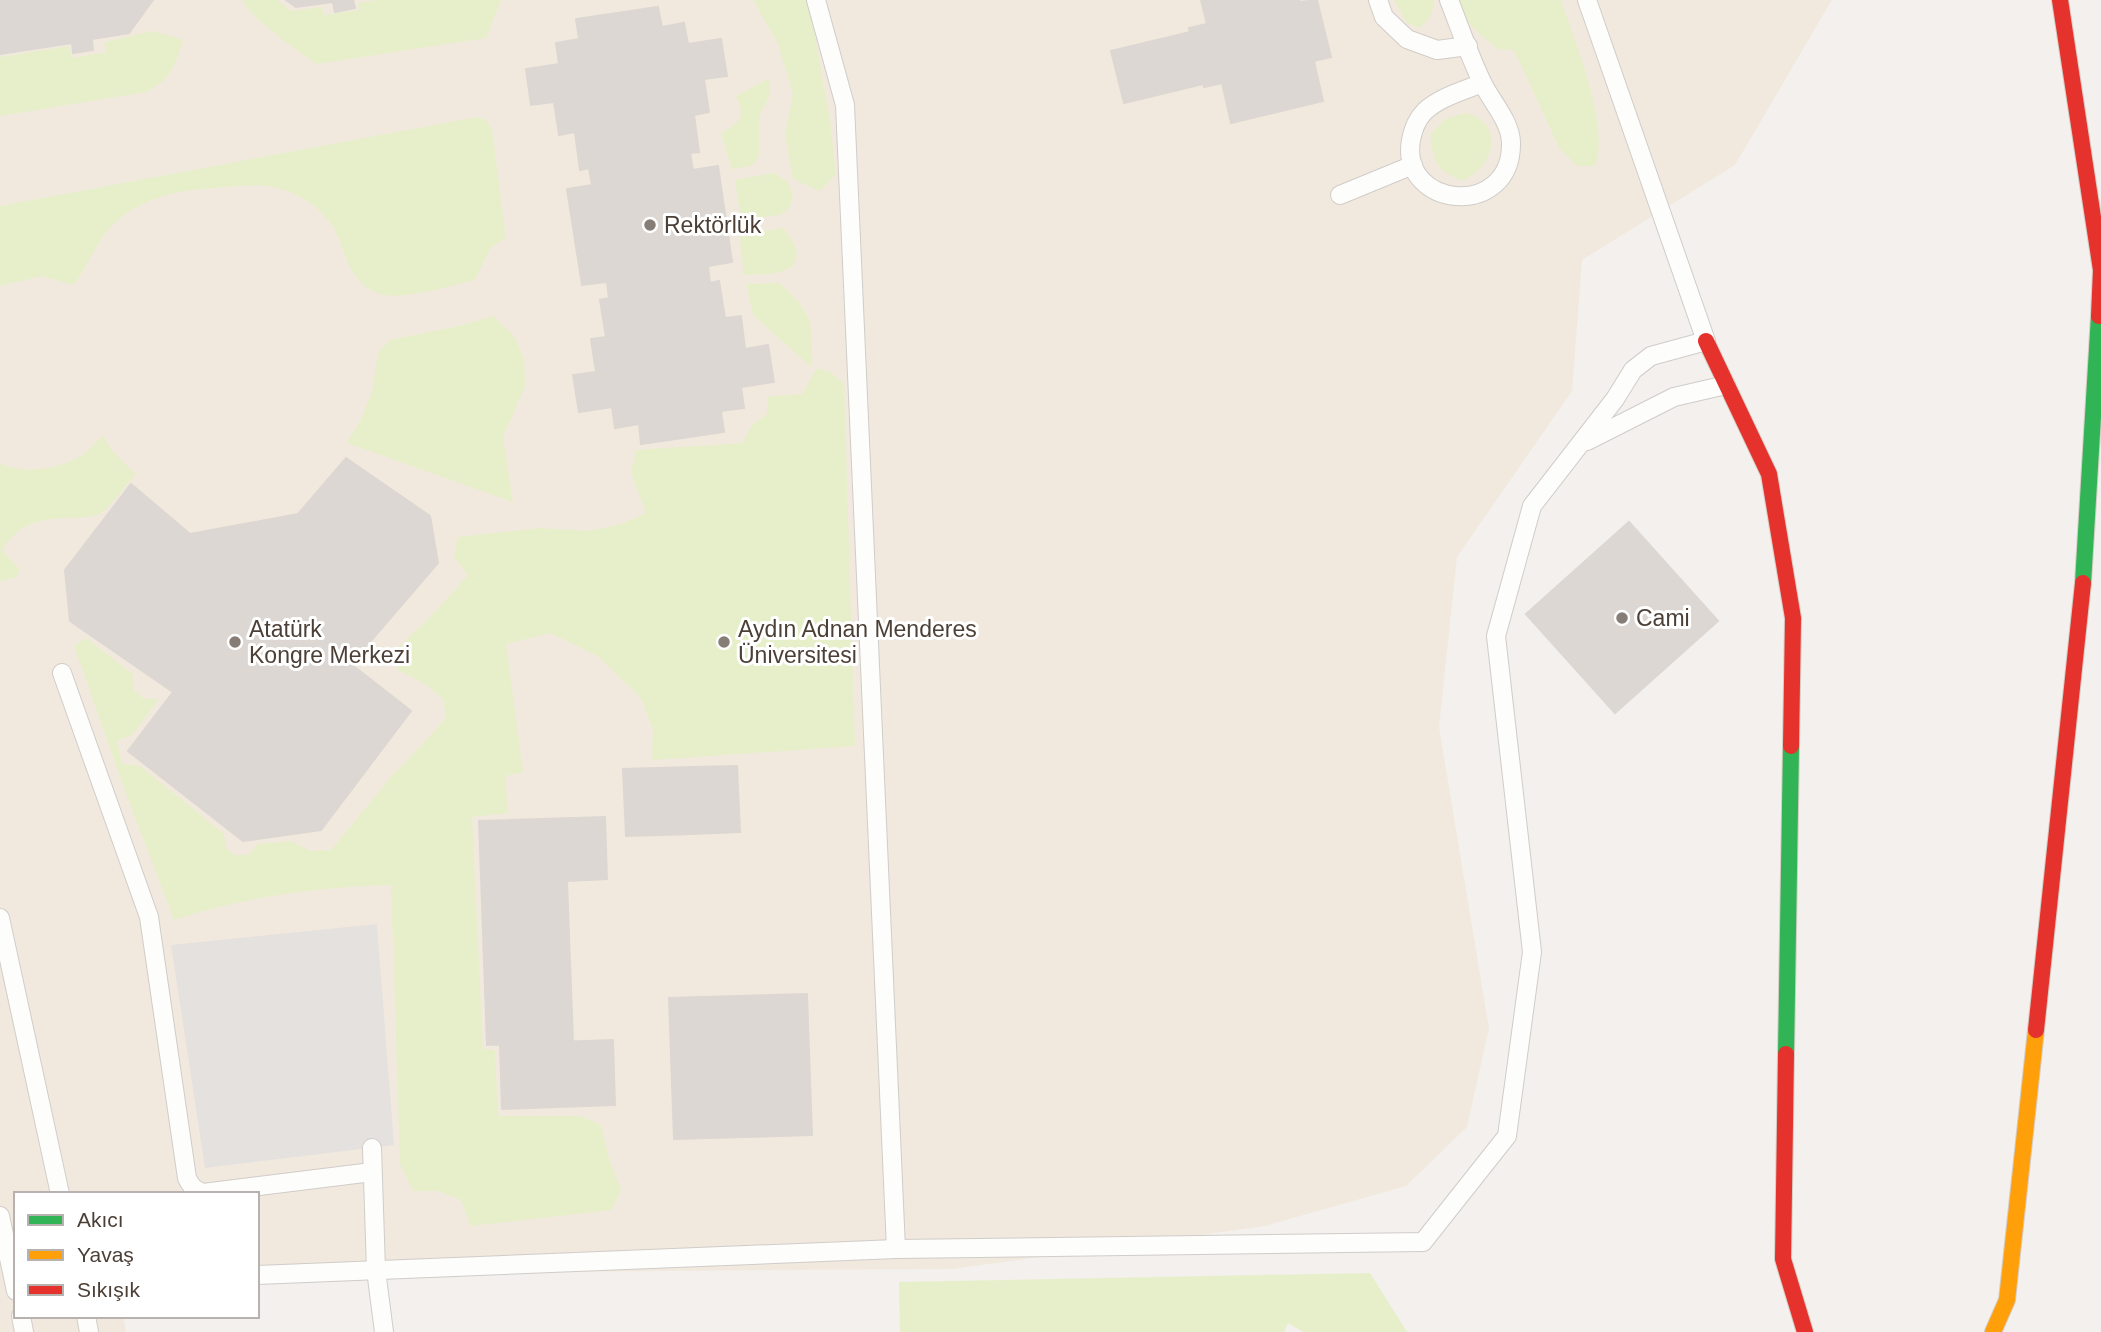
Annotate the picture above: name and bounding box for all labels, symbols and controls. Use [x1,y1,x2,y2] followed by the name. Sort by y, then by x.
[664,212,762,238] place label: Rektörlük
[642,217,658,233] marker: Rektörlük
[1636,605,1690,631] place label: Cami
[1614,610,1630,626] marker: Cami
[249,616,410,668] place label: Atatürk Kongre Merkezi
[738,616,977,668] place label: Aydın Adnan Menderes Üniversitesi
[227,634,243,650] marker: Atatürk Kongre Merkezi
[716,634,732,650] marker: Aydın Adnan Menderes Üniversitesi
[14,1192,259,1318] legend
[77,1208,124,1231] text: Akıcı
[77,1243,134,1266] text: Yavaş
[77,1278,141,1301] text: Sıkışık

